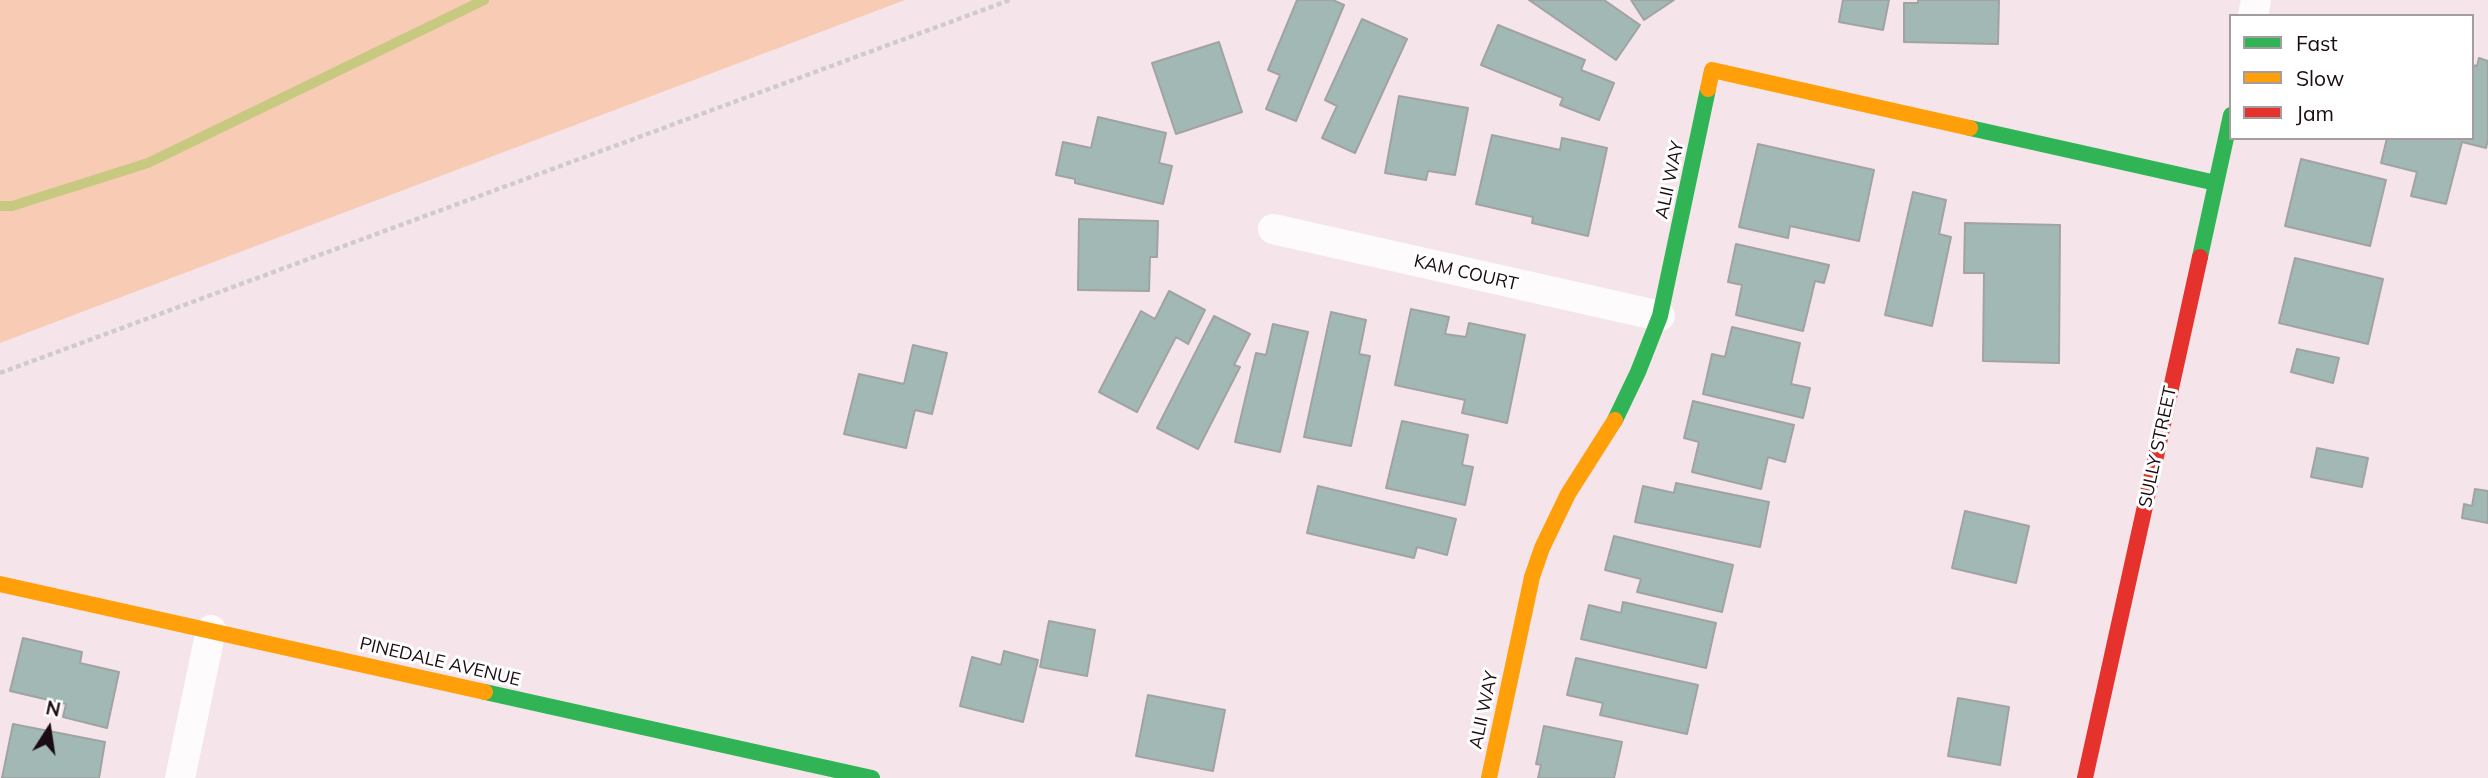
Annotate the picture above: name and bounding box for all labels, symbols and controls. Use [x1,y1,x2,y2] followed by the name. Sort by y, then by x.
[2229,14,2474,140] legend
[2296,30,2338,56] text: Fast
[2296,65,2344,91] text: Slow
[2296,100,2334,126] text: Jam
[1651,139,1689,221] street label: ALII WAY
[1412,251,1520,295] street label: KAM COURT
[2135,384,2181,510] street label: SULLY STREET
[357,633,523,691] street label: PINEDALE AVENUE
[1465,669,1503,751] street label: ALII WAY
[14,694,84,764] north arrow
[44,695,63,722] text: N

